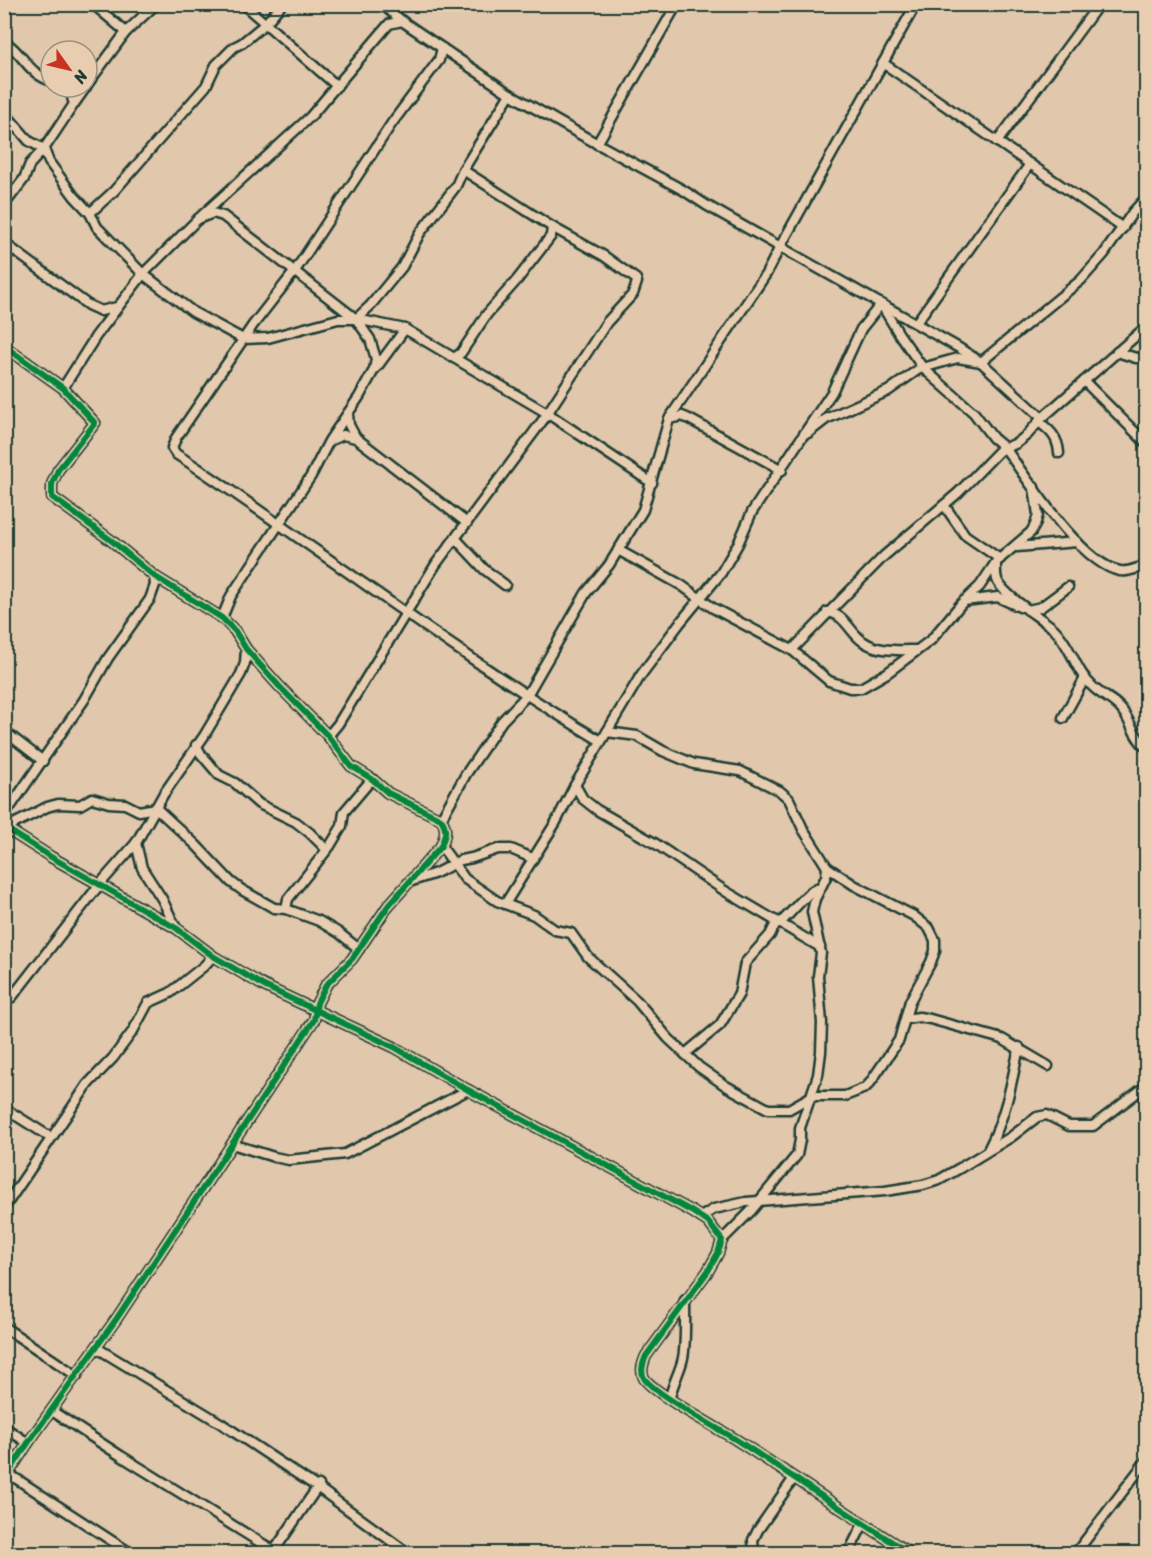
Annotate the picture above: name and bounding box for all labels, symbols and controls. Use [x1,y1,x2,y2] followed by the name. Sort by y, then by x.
[39,39,99,99] north arrow
[65,64,97,91] text: N

